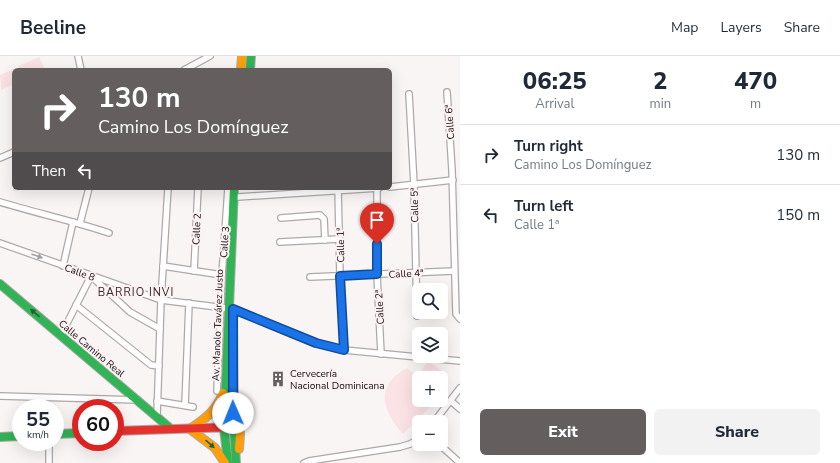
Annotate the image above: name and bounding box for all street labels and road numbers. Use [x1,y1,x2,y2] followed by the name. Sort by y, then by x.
[442,104,458,140] street label: Calle 6ª
[408,187,422,223] street label: Calle 5ª
[189,213,205,245] street label: Calle 2
[217,226,233,258] street label: Calle 3
[334,227,348,263] street label: Calle 1ª
[62,261,97,285] street label: Calle 8
[388,266,424,282] street label: Calle 4ª
[209,268,227,381] street label: Av. Manolo Tavárez Justo
[372,289,388,325] street label: Calle 2ª
[55,317,127,381] street label: Calle Camino Real

